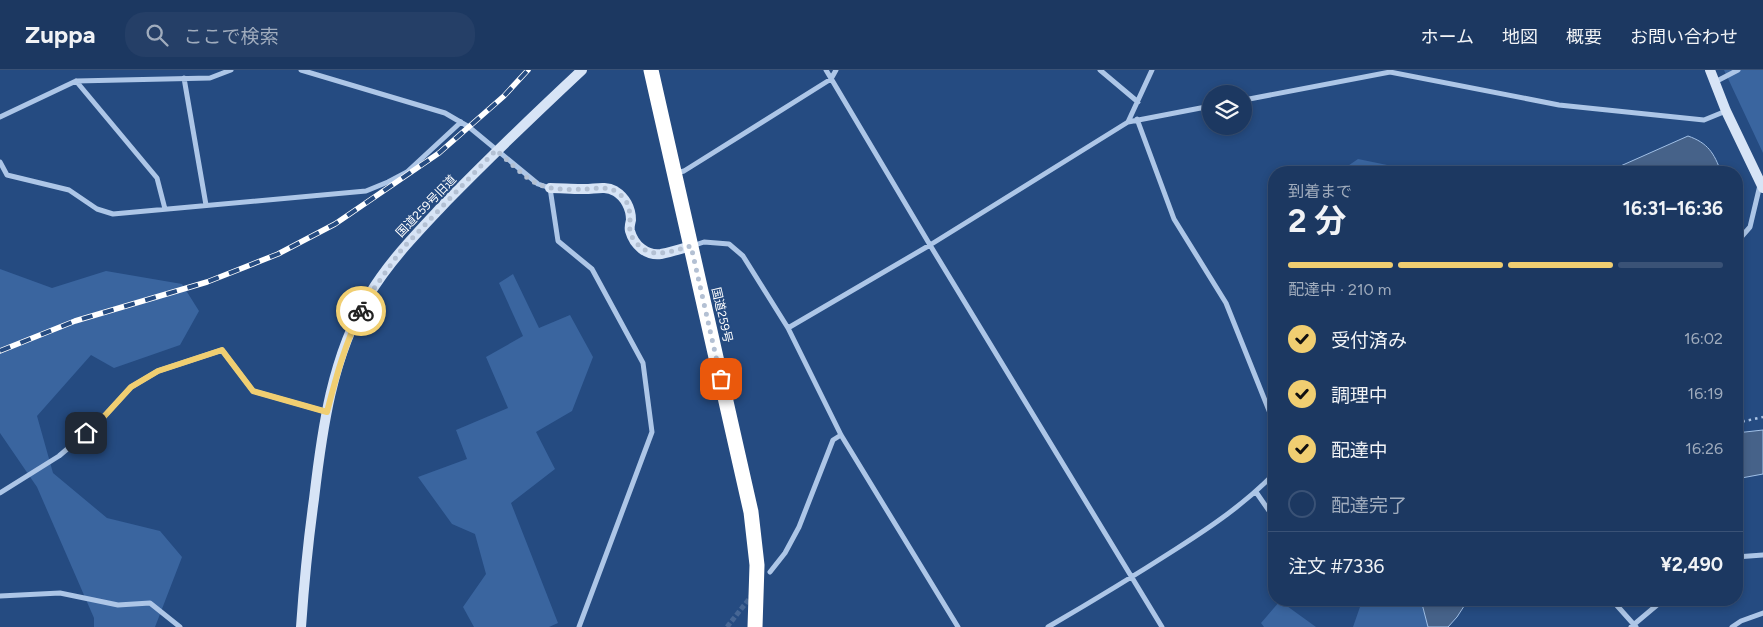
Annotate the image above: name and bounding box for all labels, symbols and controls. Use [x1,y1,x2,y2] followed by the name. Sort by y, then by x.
[125,12,475,57] search box
[25,20,95,49] text: Zuppa
[143,21,171,49] icon: search
[183,25,278,48] text: ここで検索
[1421,26,1474,48] text: ホーム
[1502,26,1538,48] text: 地図
[1566,26,1602,48] text: 概要
[1630,26,1738,48] text: お問い合わせ
[1202,85,1252,135] map controls
[1202,85,1252,135] button: layers
[393,172,459,240] street label: 国道259号旧道
[1288,182,1352,201] text: 到着まで
[1623,197,1723,220] text: 16:31–16:36
[1288,202,1346,240] text: 2 分
[1288,280,1391,299] text: 配達中 · 210 m
[336,286,386,336] courier
[709,286,735,344] street label: 国道259号
[347,297,375,325] icon: bike
[1288,325,1316,353] icon: check
[1331,329,1407,352] text: 受付済み
[1684,329,1723,348] text: 16:02
[700,358,742,400] pin
[707,365,735,393] icon: bag
[1288,380,1316,408] icon: check
[1331,384,1388,407] text: 調理中
[1688,384,1723,403] text: 16:19
[65,412,107,454] pin
[72,419,100,447] icon: home
[1288,435,1316,463] icon: check
[1331,439,1388,462] text: 配達中
[1685,439,1723,458] text: 16:26
[1331,494,1407,517] text: 配達完了
[1660,553,1723,576] text: ¥2,490
[1288,555,1384,578] text: 注文 #7336

